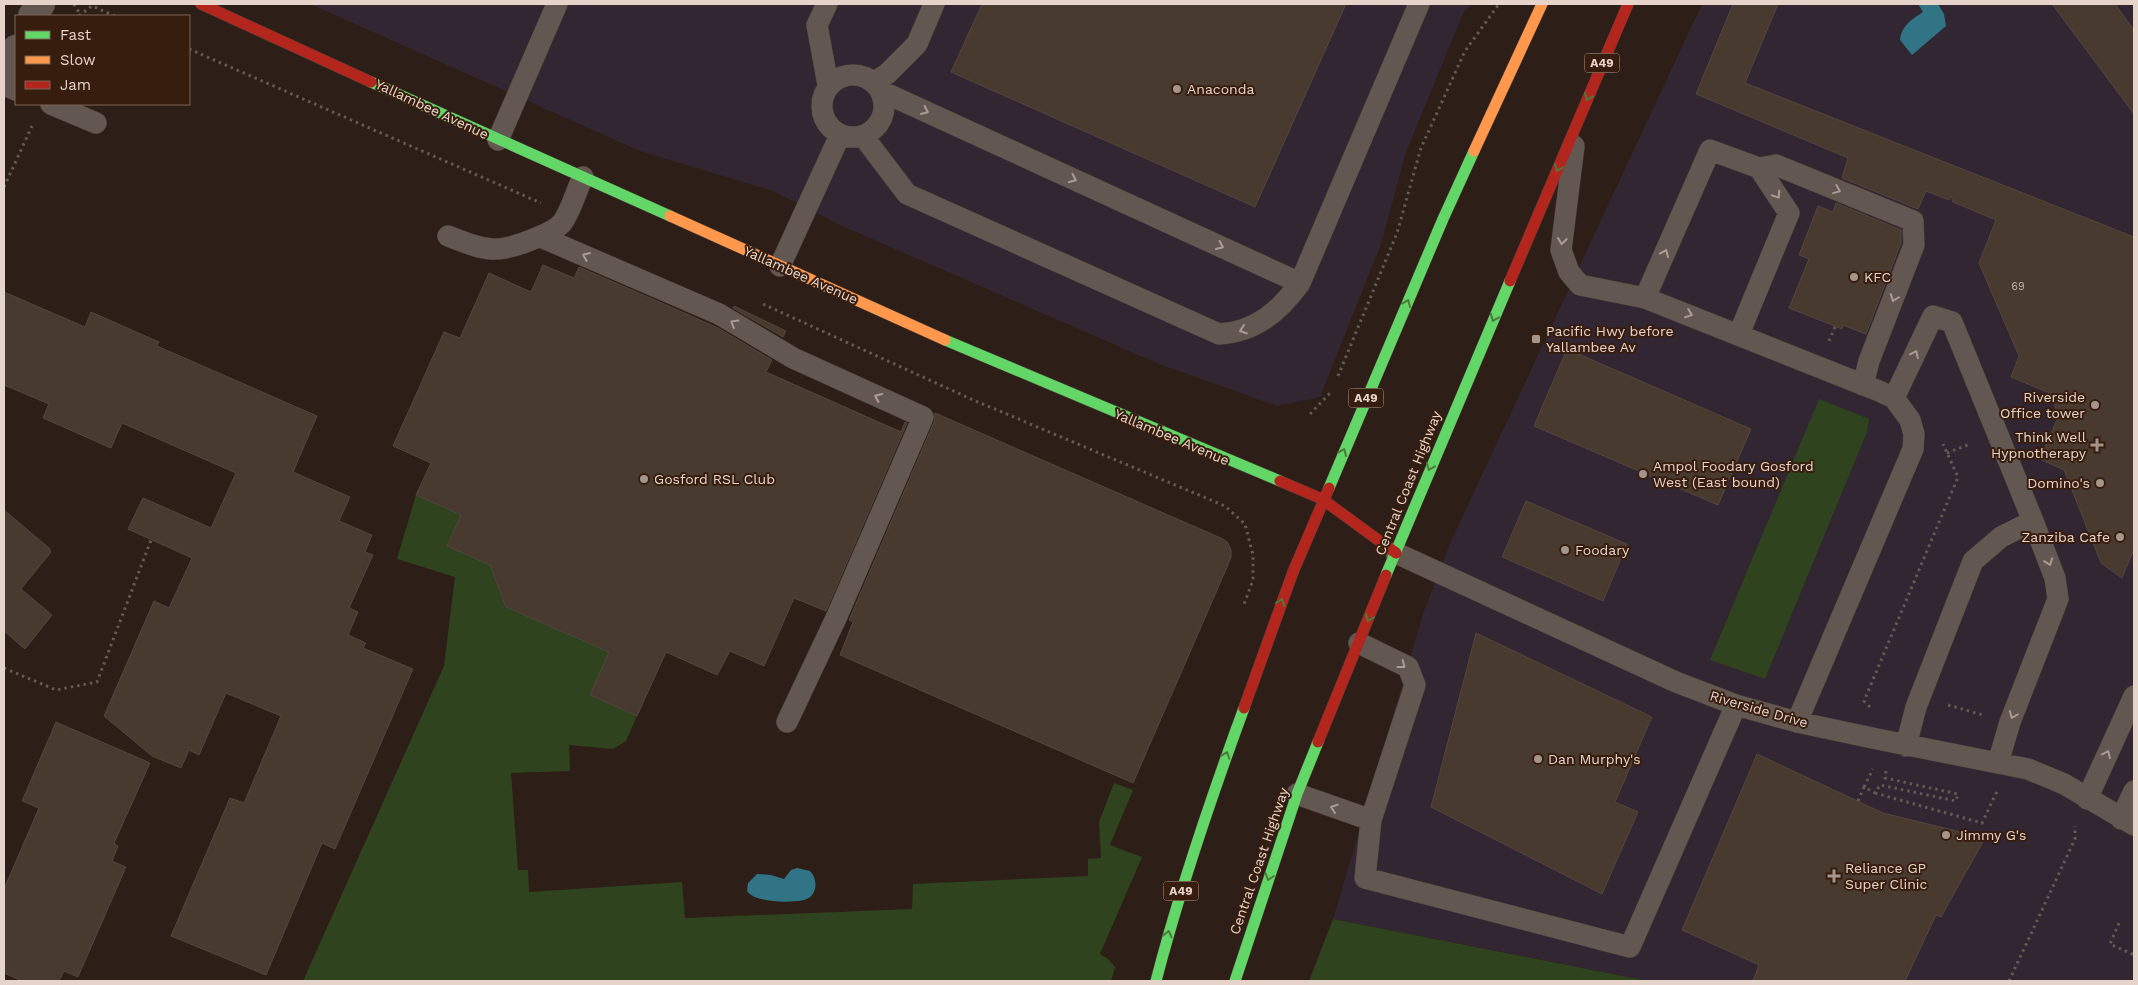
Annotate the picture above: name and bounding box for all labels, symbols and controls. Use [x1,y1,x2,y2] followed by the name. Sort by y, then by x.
[15,15,190,105] legend
[60,26,92,44] text: Fast
[60,51,96,69] text: Slow
[1584,54,1620,72] road number: A49
[60,76,91,94] text: Jam
[373,76,491,142] street label: Yallambee Avenue
[1187,81,1255,97] place label: Anaconda
[1171,83,1183,95] marker: Anaconda
[1583,92,1594,101] one-way arrow
[920,105,929,115] one-way arrow
[1553,163,1564,172] one-way arrow
[1067,172,1076,182] one-way arrow
[1832,184,1841,194] one-way arrow
[1771,189,1780,199] one-way arrow
[1557,237,1568,245] one-way arrow
[1215,240,1224,251] one-way arrow
[741,243,861,307] street label: Yallambee Avenue
[1658,249,1669,258] one-way arrow
[582,252,591,263] one-way arrow
[1864,269,1891,285] place label: KFC
[1848,271,1860,283] marker: KFC
[2011,280,2025,293] house number: 69
[1889,293,1899,301] one-way arrow
[1401,299,1411,308] one-way arrow
[1684,309,1692,319] one-way arrow
[1490,313,1500,321] one-way arrow
[731,319,740,329] one-way arrow
[1546,323,1674,355] place label: Pacific Hwy before Yallambee Av
[1239,325,1248,335] one-way arrow
[1530,333,1542,345] marker: Pacific Hwy before Yallambee Av
[1909,350,1919,359] one-way arrow
[1348,388,1384,408] road number: A49
[2000,389,2085,421] place label: Riverside Office tower
[874,393,883,404] one-way arrow
[2089,399,2101,411] marker: Riverside Office tower
[1112,406,1232,468] street label: Yallambee Avenue
[1372,408,1445,558] street label: Central Coast Highway
[1991,429,2087,461] place label: Think Well Hypnotherapy
[2090,438,2104,452] marker: Think Well Hypnotherapy
[1336,448,1347,457] one-way arrow
[1653,458,1814,490] place label: Ampol Foodary Gosford West (East bound)
[1426,462,1437,471] one-way arrow
[1637,468,1649,480] marker: Ampol Foodary Gosford West (East bound)
[654,471,775,487] place label: Gosford RSL Club
[638,473,650,485] marker: Gosford RSL Club
[2027,475,2090,491] place label: Domino's
[2094,477,2106,489] marker: Domino's
[2021,529,2110,545] place label: Zanziba Cafe
[2114,531,2126,543] marker: Zanziba Cafe
[1575,542,1630,558] place label: Foodary
[1559,544,1571,556] marker: Foodary
[2043,558,2053,566] one-way arrow
[1275,599,1285,607] one-way arrow
[1365,613,1376,622] one-way arrow
[1396,659,1406,668] one-way arrow
[1708,687,1810,731] street label: Riverside Drive
[2008,710,2019,719] one-way arrow
[2101,750,2111,759] one-way arrow
[1220,751,1230,760] one-way arrow
[1548,751,1641,767] place label: Dan Murphy's
[1532,753,1544,765] marker: Dan Murphy's
[1226,785,1292,937] street label: Central Coast Highway
[1330,803,1338,813] one-way arrow
[1956,827,2026,843] place label: Jimmy G's
[1940,829,1952,841] marker: Jimmy G's
[1845,860,1928,892] place label: Reliance GP Super Clinic
[1827,869,1841,883] marker: Reliance GP Super Clinic
[1264,872,1274,881] one-way arrow
[1164,881,1198,900] road number: A49
[1162,930,1173,938] one-way arrow

